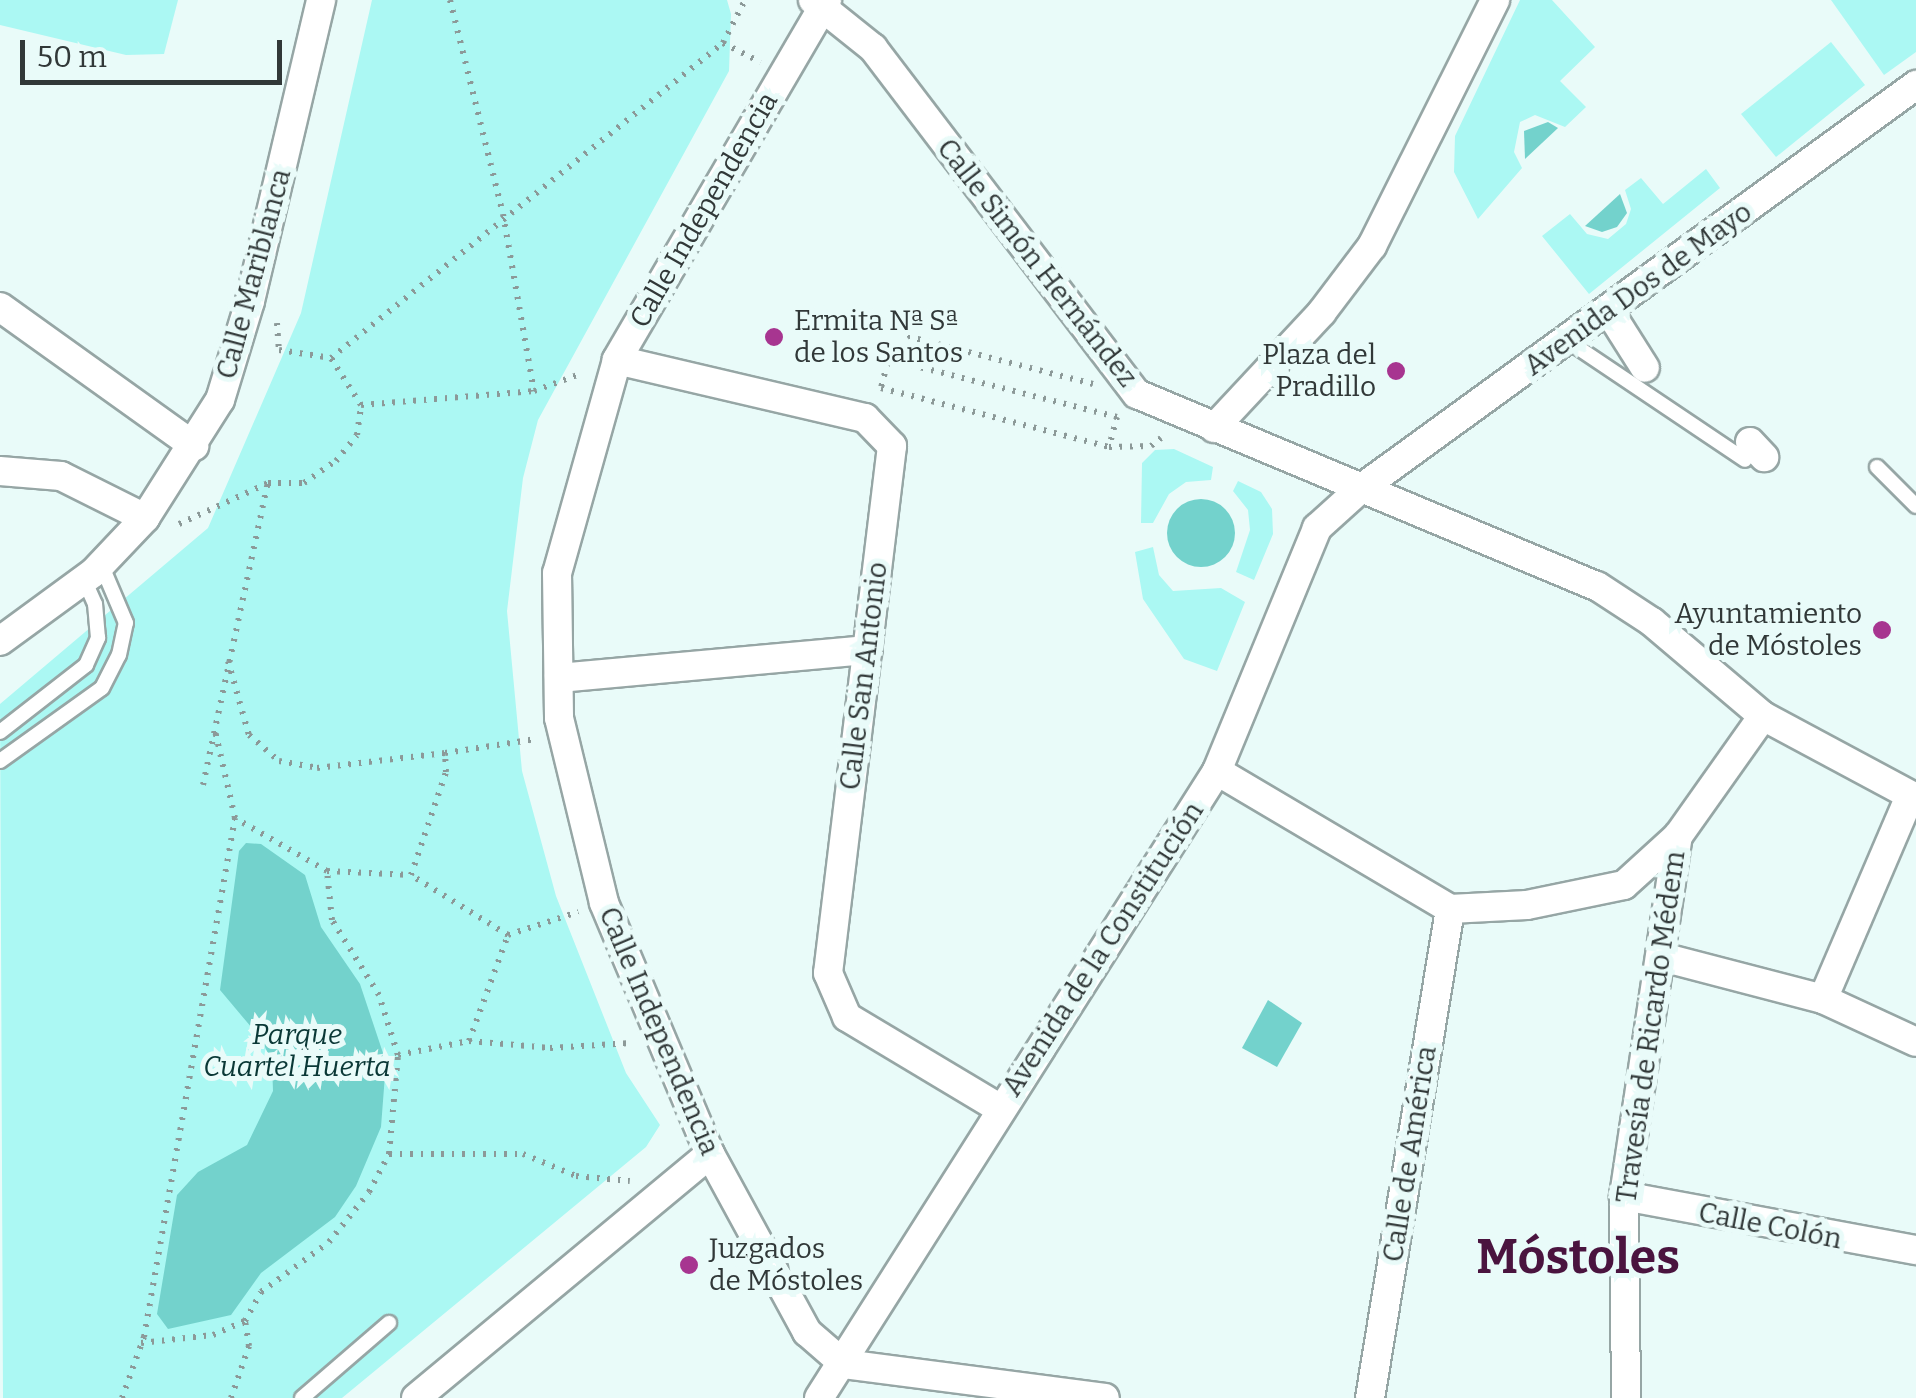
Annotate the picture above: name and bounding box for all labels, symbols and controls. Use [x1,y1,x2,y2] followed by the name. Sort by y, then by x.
[25,20,288,82] scale bar
[37,39,107,75] text: 50 m
[623,86,785,334] street label: Calle Independencia
[930,132,1144,394] street label: Calle Simón Hernández
[210,165,298,383] street label: Calle Mariblanca
[1518,195,1758,383] street label: Avenida Dos de Mayo
[794,304,963,370] place label: Ermita Nª Sª de los Santos
[763,326,785,348] marker: Ermita Nª Sª de los Santos
[1262,338,1376,404] place label: Plaza del Pradillo
[1385,360,1407,382] marker: Plaza del Pradillo
[833,560,895,792] street label: Calle San Antonio
[1675,597,1862,663] place label: Ayuntamiento de Móstoles
[1871,619,1893,641] marker: Ayuntamiento de Móstoles
[995,796,1211,1102] street label: Avenida de la Constitución
[1610,849,1692,1205] street label: Travesía de Ricardo Médem
[592,902,726,1160] street label: Calle Independencia
[203,1018,391,1084] park label: Parque Cuartel Huerta
[1376,1044,1444,1264] street label: Calle de América
[1696,1196,1844,1256] street label: Calle Colón
[1476,1229,1680,1287] district label: Móstoles
[709,1232,863,1298] place label: Juzgados de Móstoles
[678,1254,700,1276] marker: Juzgados de Móstoles

